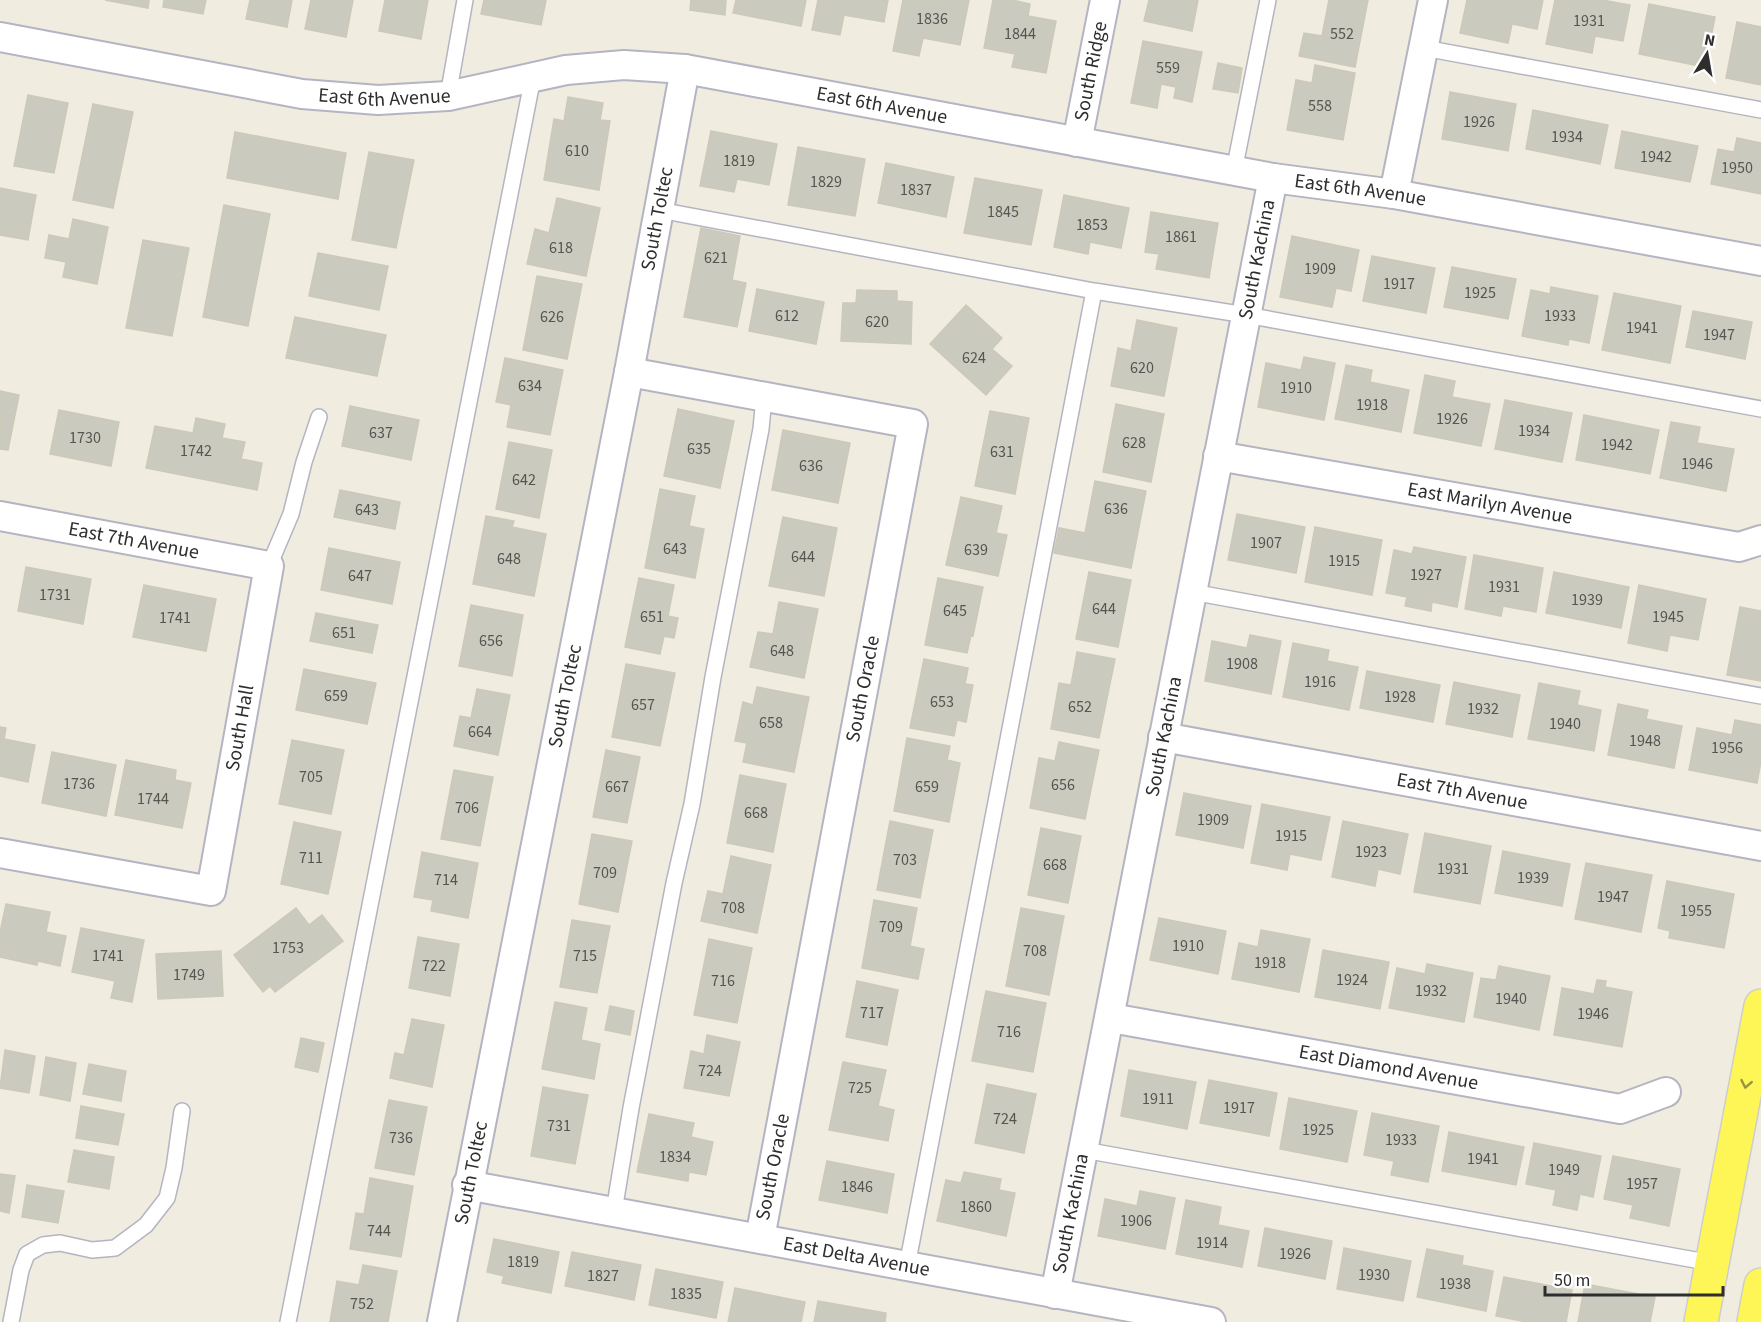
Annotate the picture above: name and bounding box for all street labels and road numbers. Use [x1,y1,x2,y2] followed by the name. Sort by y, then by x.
[1067,19,1114,124] street label: South Ridge
[814,80,950,131] street label: East 6th Avenue
[317,81,452,114] street label: East 6th Avenue
[634,165,681,273] street label: South Toltec
[1293,167,1428,214] street label: East 6th Avenue
[1232,197,1282,322] street label: South Kachina
[1405,475,1575,532] street label: East Marilyn Avenue
[66,515,202,567] street label: East 7th Avenue
[839,633,887,745] street label: South Oracle
[541,642,589,750] street label: South Toltec
[1138,674,1189,799] street label: South Kachina
[219,683,261,773] street label: South Hall
[1394,766,1530,817] street label: East 7th Avenue
[1297,1038,1481,1097] street label: East Diamond Avenue
[749,1111,797,1223] street label: South Oracle
[447,1119,495,1227] street label: South Toltec
[1045,1151,1096,1276] street label: South Kachina
[781,1229,932,1284] street label: East Delta Avenue

